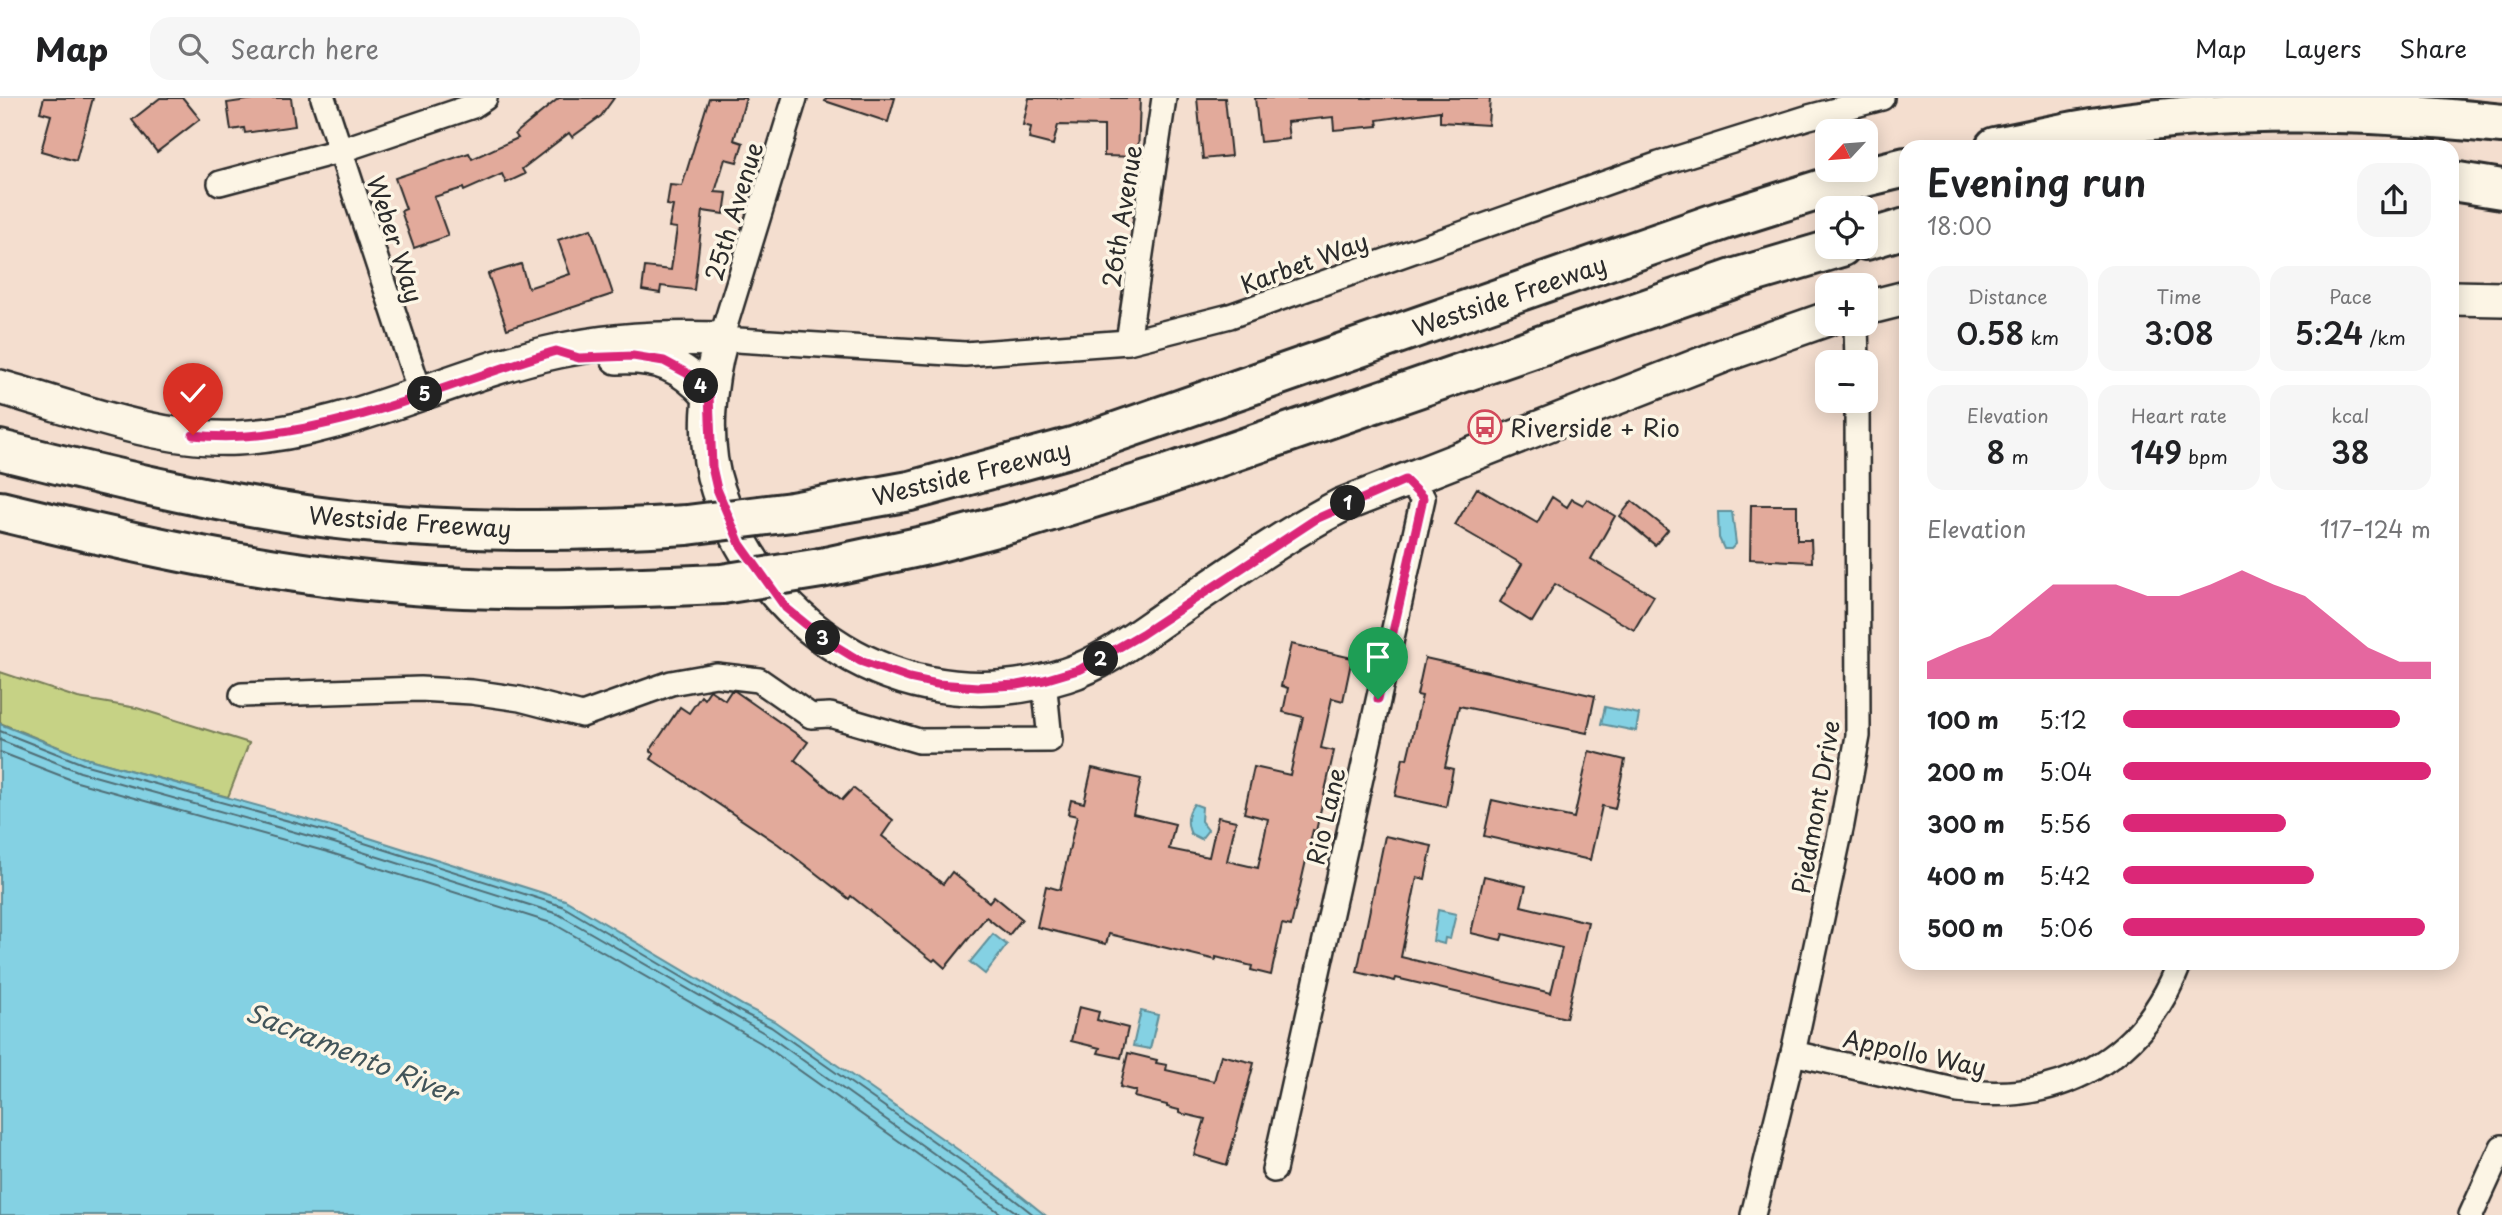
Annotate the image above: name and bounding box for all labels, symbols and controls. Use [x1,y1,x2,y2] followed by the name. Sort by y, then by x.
[150,17,640,80] search box
[35,23,108,73] text: Map
[174,29,212,67] icon: search
[230,29,379,68] text: Search here
[2195,30,2246,66] text: Map
[2284,30,2361,66] text: Layers
[2399,30,2467,66] text: Share
[1815,119,1878,182] north arrow
[1815,119,1878,413] map controls
[695,137,771,285] street label: 25th Avenue
[1092,142,1150,290] street label: 26th Avenue
[1927,153,2146,210] text: Evening run
[2357,163,2431,237] button: share
[359,171,433,307] street label: Weber Way
[1815,196,1878,259] button: locate
[1927,208,1992,243] text: 18:00
[1235,222,1373,302] street label: Karbet Way
[1407,245,1611,345] street label: Westside Freeway
[1815,273,1878,336] button: +
[1968,282,2048,310] text: Distance
[2157,282,2201,310] text: Time
[2329,282,2372,310] text: Pace
[1956,310,2024,355] text: 0.58
[2144,310,2214,355] text: 3:08
[2295,310,2363,355] text: 5:24
[2024,323,2059,351] text: km
[2363,323,2406,351] text: /km
[1815,350,1878,413] button: −
[163,363,223,435] pin
[684,368,718,404] pin: 4
[694,371,707,399] text: 4
[174,374,212,412] icon: check
[408,376,442,412] pin: 5
[418,379,431,407] text: 5
[1967,401,2049,429] text: Elevation
[2131,401,2227,429] text: Heart rate
[2331,401,2369,429] text: kcal
[1466,408,1504,446] bus stop icon: Riverside + Rio
[1510,409,1680,445] place label: Riverside + Rio
[1987,429,2005,474] text: 8
[2130,429,2182,474] text: 149
[2331,429,2370,474] text: 38
[868,430,1074,514] street label: Westside Freeway
[2005,442,2029,470] text: m
[2182,442,2228,470] text: bpm
[1330,486,1366,520] pin: 1
[1343,488,1352,516] text: 1
[307,496,513,546] street label: Westside Freeway
[1927,511,2026,546] text: Elevation
[2320,511,2431,546] text: 117–124 m
[806,620,840,656] pin: 3
[816,623,829,651] text: 3
[1348,627,1408,699] pin
[1359,638,1397,676] icon: arrive
[1084,642,1118,676] pin: 2
[1094,644,1107,672] text: 2
[1927,702,1999,737] text: 100 m
[2039,702,2087,737] text: 5:12
[1782,717,1848,897] street label: Piedmont Drive
[1927,754,2004,789] text: 200 m
[2039,754,2092,789] text: 5:04
[1296,764,1354,868] street label: Rio Lane
[1927,806,2005,841] text: 300 m
[2039,806,2091,841] text: 5:56
[1927,858,2005,893] text: 400 m
[2039,858,2091,893] text: 5:42
[1927,910,2004,945] text: 500 m
[2039,910,2093,945] text: 5:06
[241,992,466,1113] water label: Sacramento River
[1840,1019,1990,1085] street label: Appollo Way

